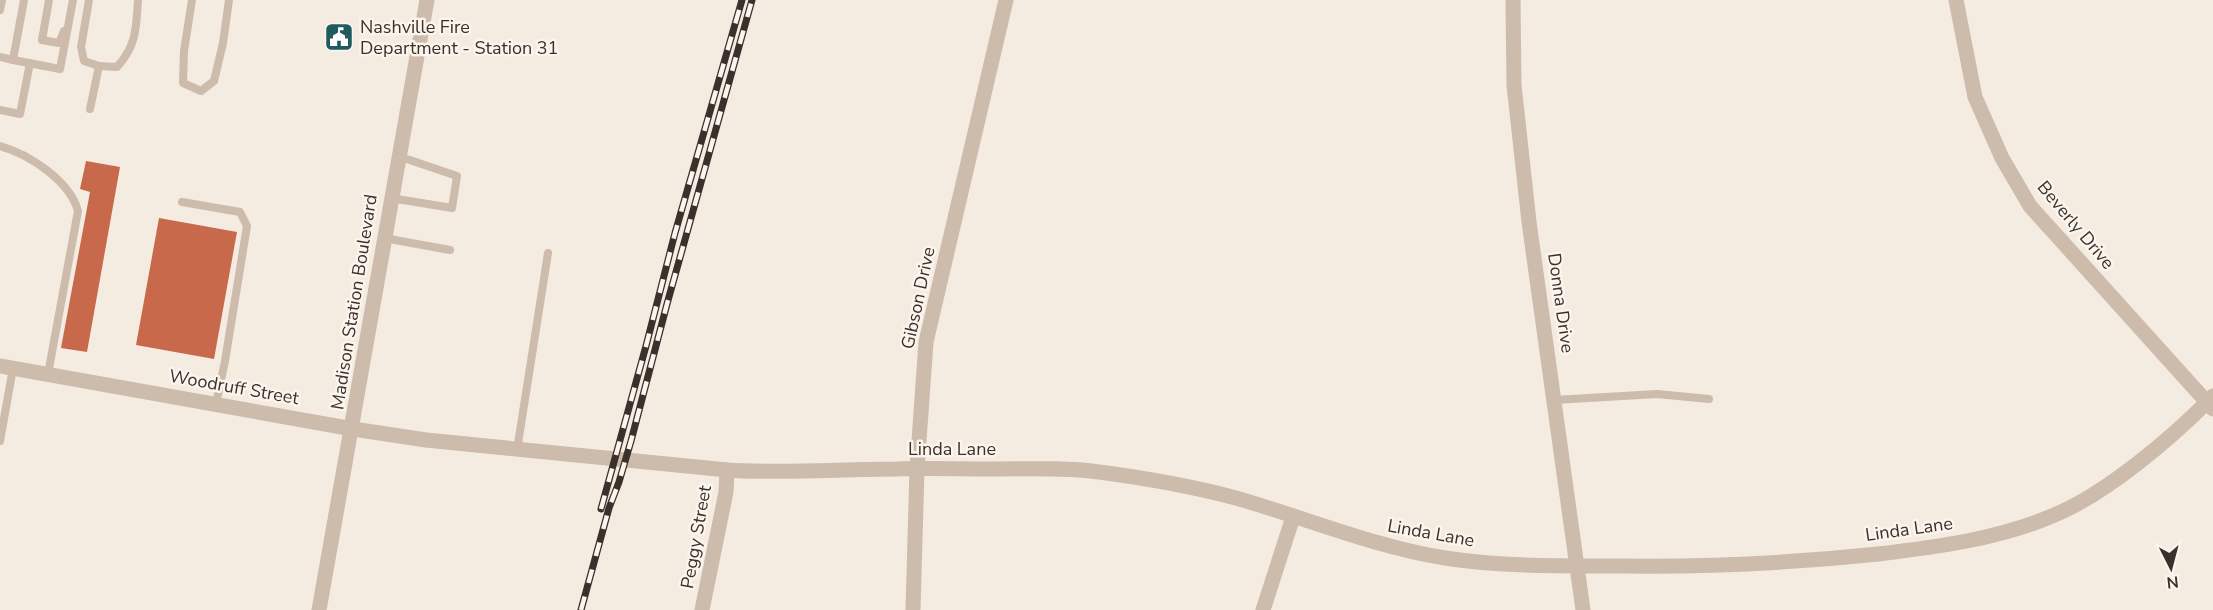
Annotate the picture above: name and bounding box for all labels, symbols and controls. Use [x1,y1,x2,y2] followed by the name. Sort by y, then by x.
[360,15,558,60] place label: Nashville Fire Department - Station 31
[323,21,355,53] public building icon: Nashville Fire Department - Station 31
[2032,176,2120,274] street label: Beverly Drive
[325,193,383,411] street label: Madison Station Boulevard
[895,245,941,351] street label: Gibson Drive
[1542,251,1580,355] street label: Donna Drive
[167,364,301,410] street label: Woodruff Street
[908,437,996,461] street label: Linda Lane
[675,483,717,591] street label: Peggy Street
[1864,511,1954,547] street label: Linda Lane
[1386,514,1476,552] street label: Linda Lane
[2141,538,2201,598] north arrow
[2165,570,2180,593] text: N

